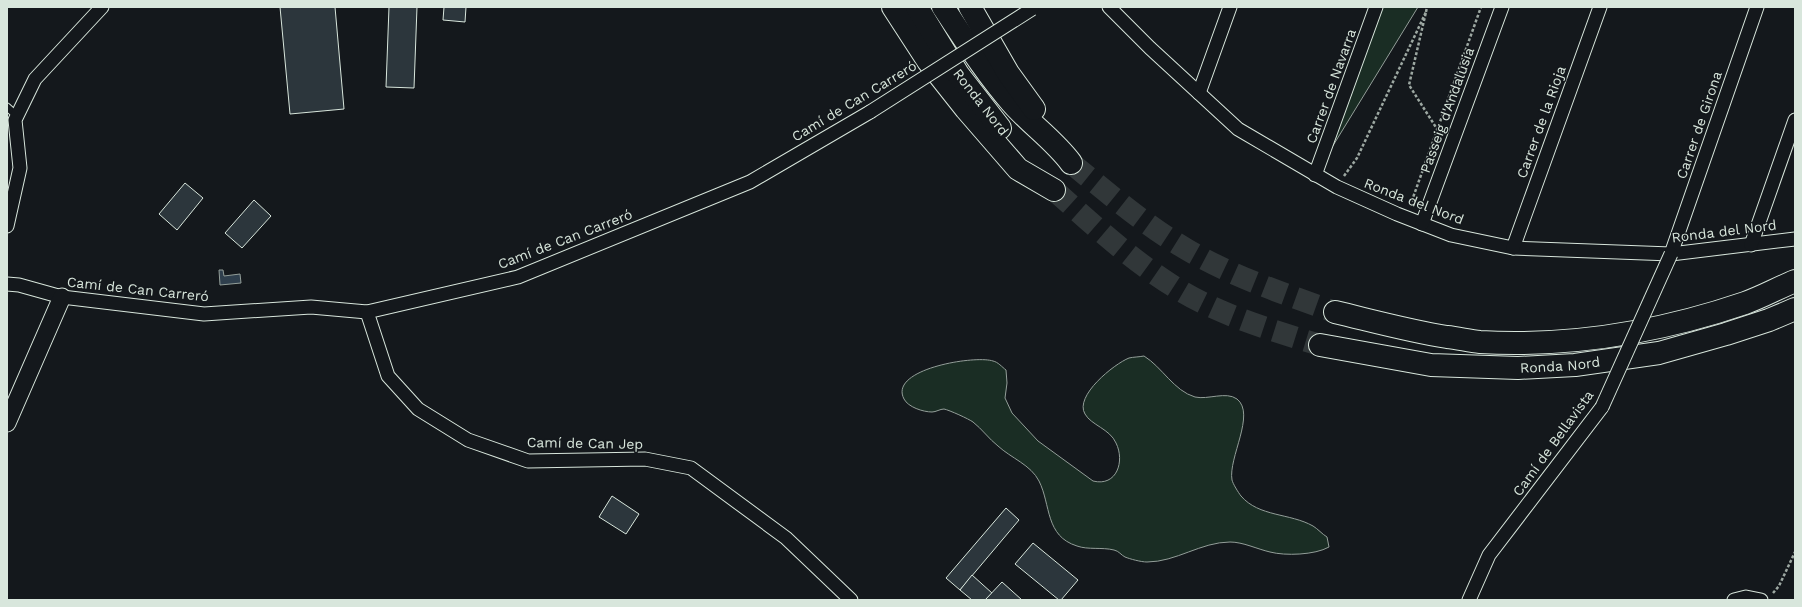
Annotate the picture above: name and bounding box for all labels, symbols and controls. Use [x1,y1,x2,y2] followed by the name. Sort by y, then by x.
[1303,27,1359,145] street label: Carrer de Navarra
[1417,45,1477,175] street label: Passeig d'Andalusia
[789,57,919,145] street label: Camí de Can Carreró
[1513,64,1569,180] street label: Carrer de la Rioja
[950,66,1012,138] street label: Ronda Nord
[1673,69,1725,181] street label: Carrer de Girona
[1362,175,1466,227] street label: Ronda del Nord
[496,206,634,272] street label: Camí de Can Carreró
[1671,217,1777,245] street label: Ronda del Nord
[66,274,210,304] street label: Camí de Can Carreró
[1520,354,1601,376] street label: Ronda Nord
[1509,387,1597,499] street label: Camí de Bellavista
[527,434,643,452] street label: Camí de Can Jep

